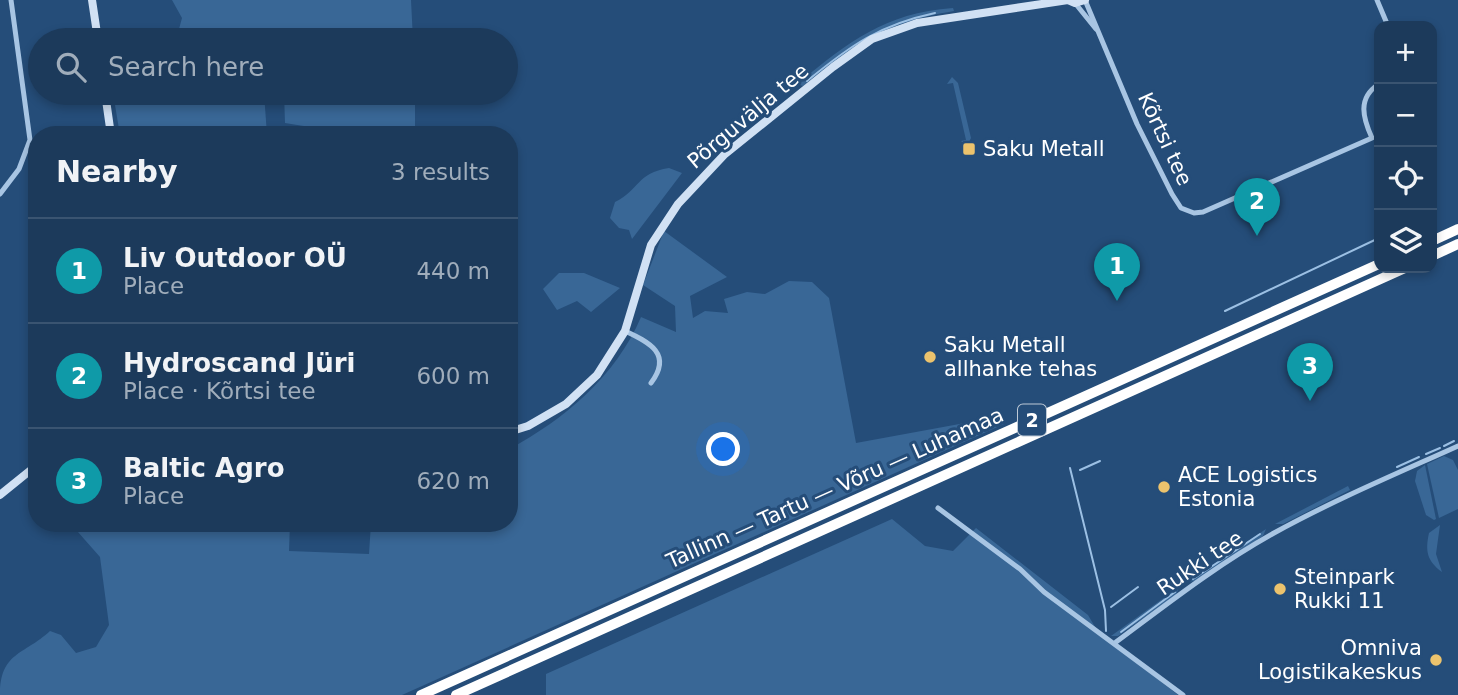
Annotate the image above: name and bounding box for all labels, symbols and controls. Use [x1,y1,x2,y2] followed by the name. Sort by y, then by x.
[1374,21,1437,273] map controls
[1374,21,1437,84] button: +
[28,28,518,105] search box
[52,48,90,86] icon: search
[108,52,264,82] text: Search here
[683,59,813,173] street label: Põrguvälja tee
[1374,84,1437,147] button: −
[1133,89,1197,189] street label: Kõrtsi tee
[983,137,1105,161] place label: Saku Metall
[961,141,977,157] marker: Saku Metall
[1374,147,1437,210] button: locate
[56,154,178,189] text: Nearby
[391,159,490,185] text: 3 results
[1234,178,1280,236] pin: 2
[1374,210,1437,273] button: layers
[123,243,347,273] text: Liv Outdoor OÜ
[1094,243,1140,301] pin: 1
[71,258,87,284] text: 1
[416,258,490,284] text: 440 m
[123,273,184,299] text: Place
[944,333,1097,381] place label: Saku Metall allhanke tehas
[1287,343,1333,401] pin: 3
[123,348,356,378] text: Hydroscand Jüri
[922,349,938,365] marker: Saku Metall allhanke tehas
[71,363,87,389] text: 2
[416,363,490,389] text: 600 m
[123,378,316,404] text: Place · Kõrtsi tee
[662,403,1007,574] street label: Tallinn — Tartu — Võru — Luhamaa
[1018,404,1046,436] road number: 2
[706,432,740,466] your location
[123,453,285,483] text: Baltic Agro
[1178,463,1317,511] place label: ACE Logistics Estonia
[71,468,87,494] text: 3
[416,468,490,494] text: 620 m
[1156,479,1172,495] marker: ACE Logistics Estonia
[123,483,184,509] text: Place
[1153,526,1247,600] street label: Rukki tee
[1294,565,1395,613] place label: Steinpark Rukki 11
[1272,581,1288,597] marker: Steinpark Rukki 11
[1258,636,1422,684] place label: Omniva Logistikakeskus
[1428,652,1444,668] marker: Omniva Logistikakeskus

